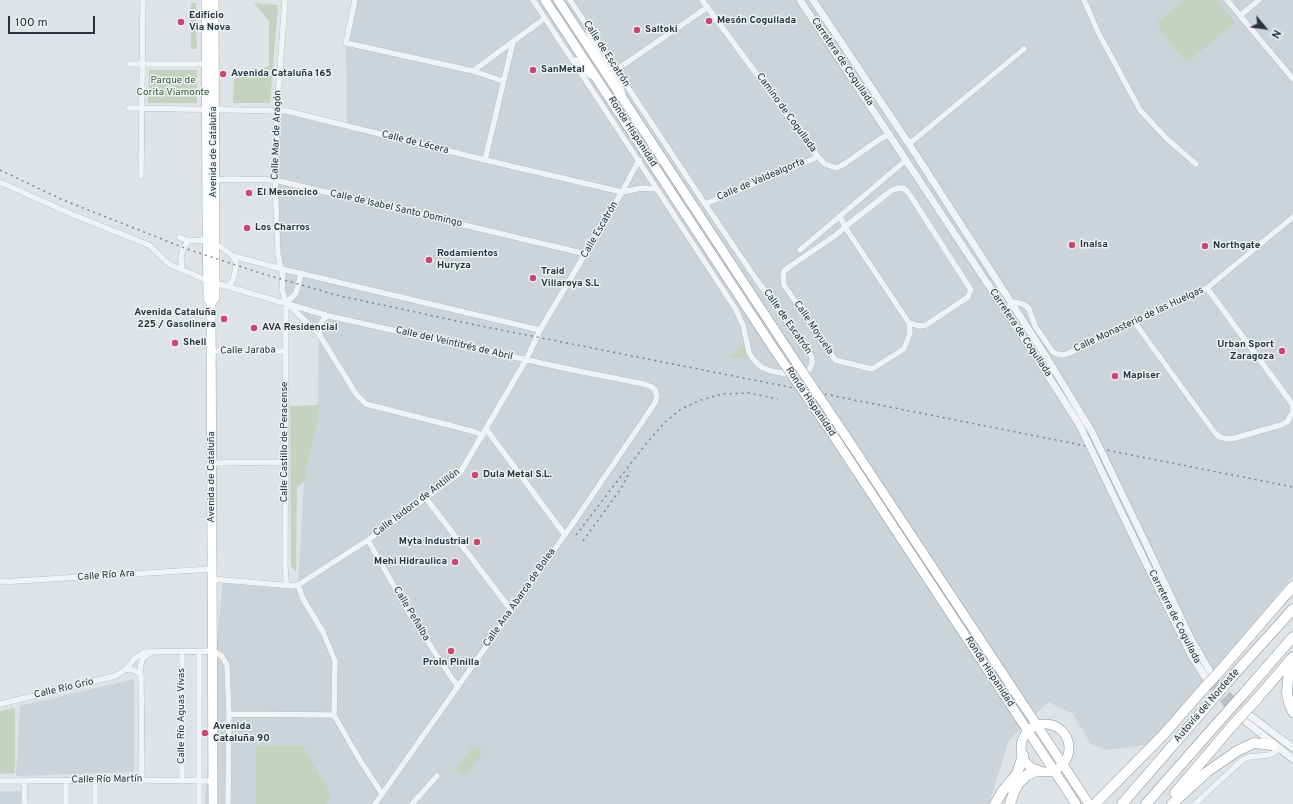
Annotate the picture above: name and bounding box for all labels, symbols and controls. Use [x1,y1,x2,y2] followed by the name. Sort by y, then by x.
[10,8,97,34] scale bar
[1245,8,1285,48] north arrow
[189,10,230,34] place label: Edificio Via Nova
[15,15,48,31] text: 100 m
[717,15,796,27] place label: Mesón Cogullada
[704,16,714,26] marker: Mesón Cogullada
[808,16,876,108] street label: Carretera de Cogullada
[176,17,186,27] marker: Edificio Via Nova
[580,19,632,89] street label: Calle de Escatrón
[645,24,678,36] place label: Saltoki
[632,25,642,35] marker: Saltoki
[1267,27,1284,41] text: N
[541,64,585,76] place label: SanMetal
[528,65,538,75] marker: SanMetal
[231,68,332,80] place label: Avenida Cataluña 165
[218,69,228,79] marker: Avenida Cataluña 165
[753,71,819,155] street label: Camino de Cogullada
[137,75,209,98] park label: Parque de Corita Viamonte
[269,90,285,180] street label: Calle Mar de Aragón
[605,95,659,169] street label: Ronda Hispanidad
[208,106,220,198] street label: Avenida de Cataluña
[380,129,450,157] street label: Calle de Lécera
[715,156,807,204] street label: Calle de Valdealgorfa
[257,187,318,199] place label: El Mesoncico
[244,188,254,198] marker: El Mesoncico
[329,188,463,230] street label: Calle de Isabel Santo Domingo
[579,200,621,260] street label: Calle Escatrón
[255,222,310,234] place label: Los Charros
[242,223,252,233] marker: Los Charros
[1080,239,1108,251] place label: Inalsa
[1067,240,1077,250] marker: Inalsa
[1213,240,1260,252] place label: Northgate
[1200,241,1210,251] marker: Northgate
[437,248,498,272] place label: Rodamientos Huryza
[424,255,434,265] marker: Rodamientos Huryza
[541,266,599,290] place label: Traid Villaroya S.L
[528,273,538,283] marker: Traid Villaroya S.L
[1072,285,1206,355] street label: Calle Monasterio de las Huelgas
[760,287,814,357] street label: Calle de Escatrón
[986,287,1054,379] street label: Carretera de Cogullada
[791,299,835,357] street label: Calle Moyuela
[134,307,216,330] place label: Avenida Cataluña 225 / Gasolinera
[219,314,229,324] marker: Avenida Cataluña 225 / Gasolinera
[262,322,338,334] place label: AVA Residencial
[249,323,259,333] marker: AVA Residencial
[394,325,514,363] street label: Calle del Veintitrés de Abril
[183,337,206,349] place label: Shell
[170,338,180,348] marker: Shell
[1217,339,1274,362] place label: Urban Sport Zaragoza
[220,345,276,357] street label: Calle Jaraba
[1277,346,1287,356] marker: Urban Sport Zaragoza
[782,365,838,439] street label: Ronda Hispanidad
[1123,370,1160,382] place label: Mapiser
[1110,371,1120,381] marker: Mapiser
[279,382,291,502] street label: Calle Castillo de Peracense
[206,431,218,523] street label: Avenida de Cataluña
[371,466,463,540] street label: Calle Isidoro de Antillón
[483,469,552,481] place label: Dula Metal S.L.
[470,470,480,480] marker: Dula Metal S.L.
[399,536,469,548] place label: Myta Industrial
[472,537,482,547] marker: Myta Industrial
[481,546,559,650] street label: Calle Ana Abarca de Bolea
[374,556,447,568] place label: Mehi Hidraulica
[450,557,460,567] marker: Mehi Hidraulica
[77,568,135,584] street label: Calle Río Ara
[1145,568,1203,666] street label: Carretera de Cogullada
[390,585,432,643] street label: Calle Peñalba
[962,635,1016,709] street label: Ronda Hispanidad
[446,646,456,656] marker: Proin Pinilla
[423,657,479,669] place label: Proin Pinilla
[1172,667,1242,745] street label: Autovía del Nordeste
[176,668,188,764] street label: Calle Río Aguas Vivas
[33,676,95,702] street label: Calle Río Grío
[213,721,270,744] place label: Avenida Cataluña 90
[200,728,210,738] marker: Avenida Cataluña 90
[71,773,143,787] street label: Calle Río Martín

